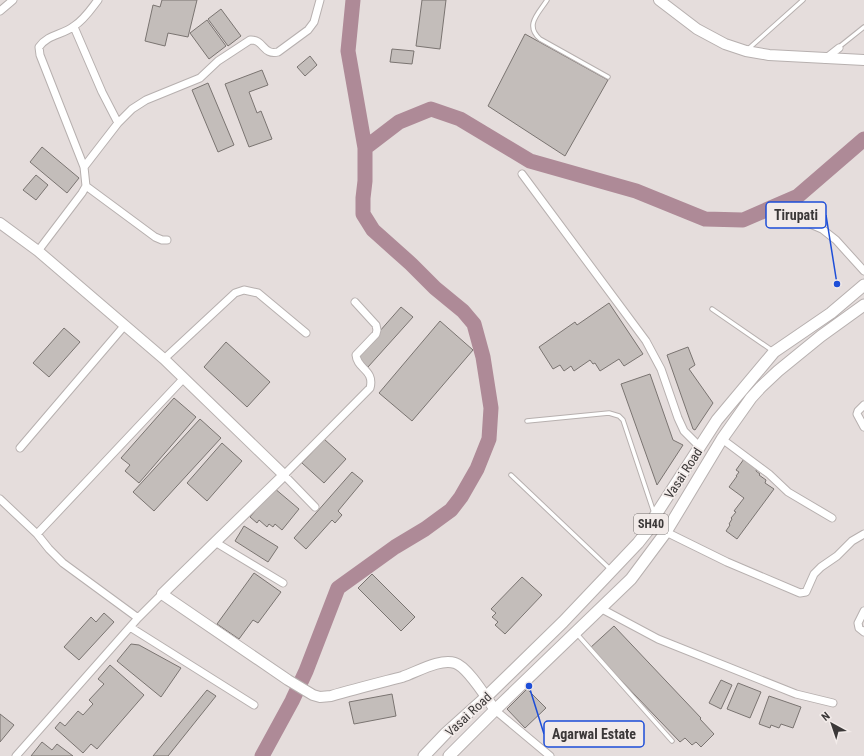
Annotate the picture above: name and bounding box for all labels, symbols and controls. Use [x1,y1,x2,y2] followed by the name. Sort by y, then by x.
[766,202,826,228] callout: Tirupati
[774,207,818,223] text: Tirupati
[661,445,705,501] street label: Vasai Road
[634,514,668,534] road number: SH40
[442,689,494,739] street label: Vasai Road
[812,704,852,744] north arrow
[819,709,833,724] text: N
[544,721,644,747] callout: Agarwal Estate
[552,726,636,742] text: Agarwal Estate

